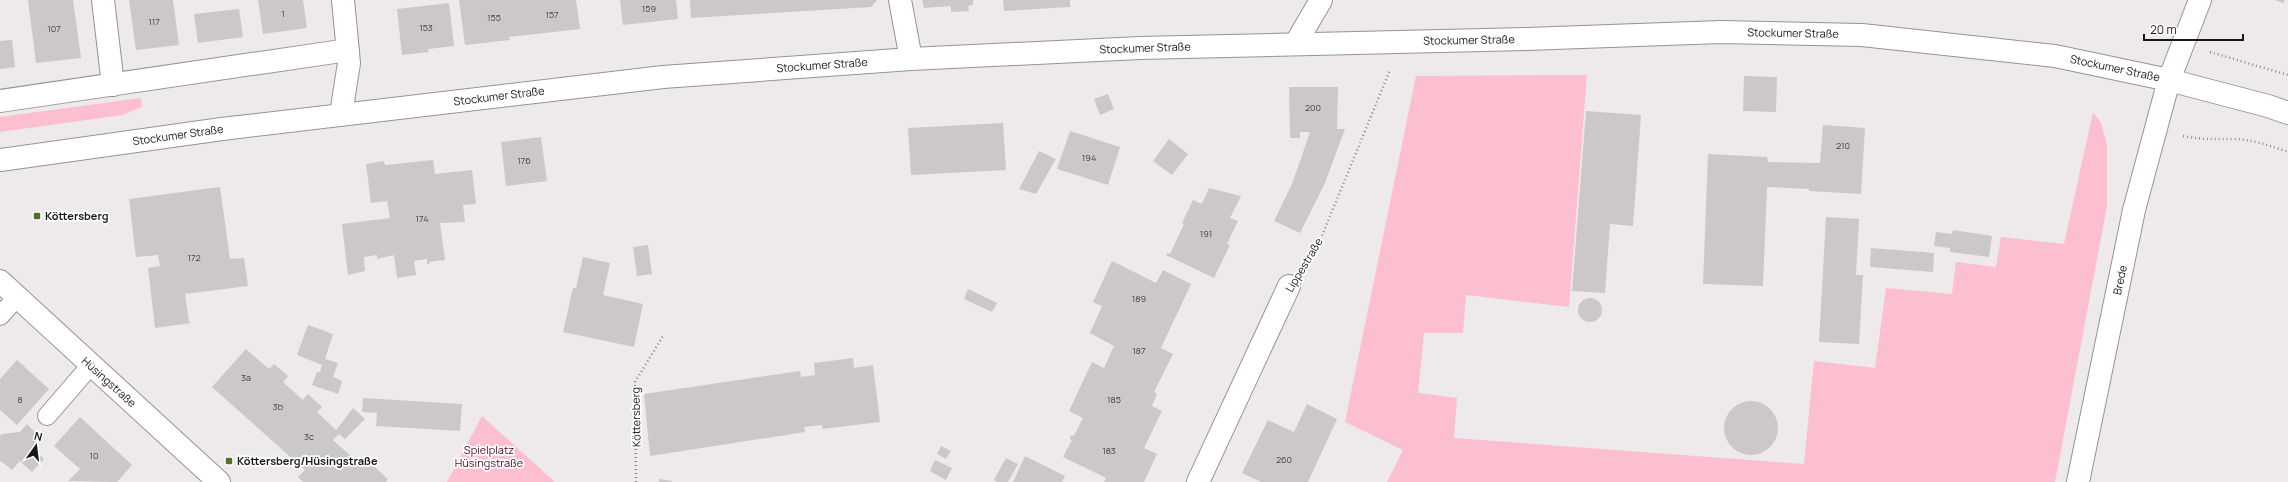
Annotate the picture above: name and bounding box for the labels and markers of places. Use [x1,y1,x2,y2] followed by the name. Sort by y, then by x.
[45,208,108,223] place label: Köttersberg
[32,211,42,221] marker: Köttersberg
[237,453,378,468] place label: Köttersberg/Hüsingstraße
[224,456,234,466] marker: Köttersberg/Hüsingstraße

